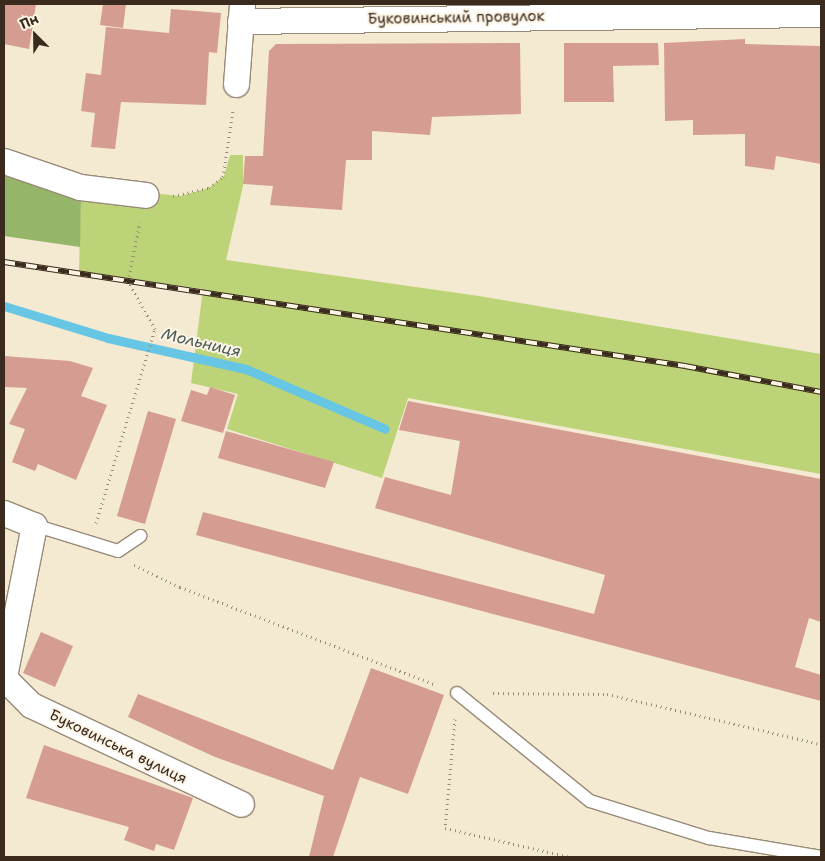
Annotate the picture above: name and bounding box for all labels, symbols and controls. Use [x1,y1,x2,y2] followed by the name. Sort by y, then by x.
[367,7,545,29] street label: Буковинський провулок
[17,9,41,33] text: Пн
[10,10,60,60] north arrow
[160,325,242,361] water label: Мольниця
[46,706,190,788] street label: Буковинська вулиця

